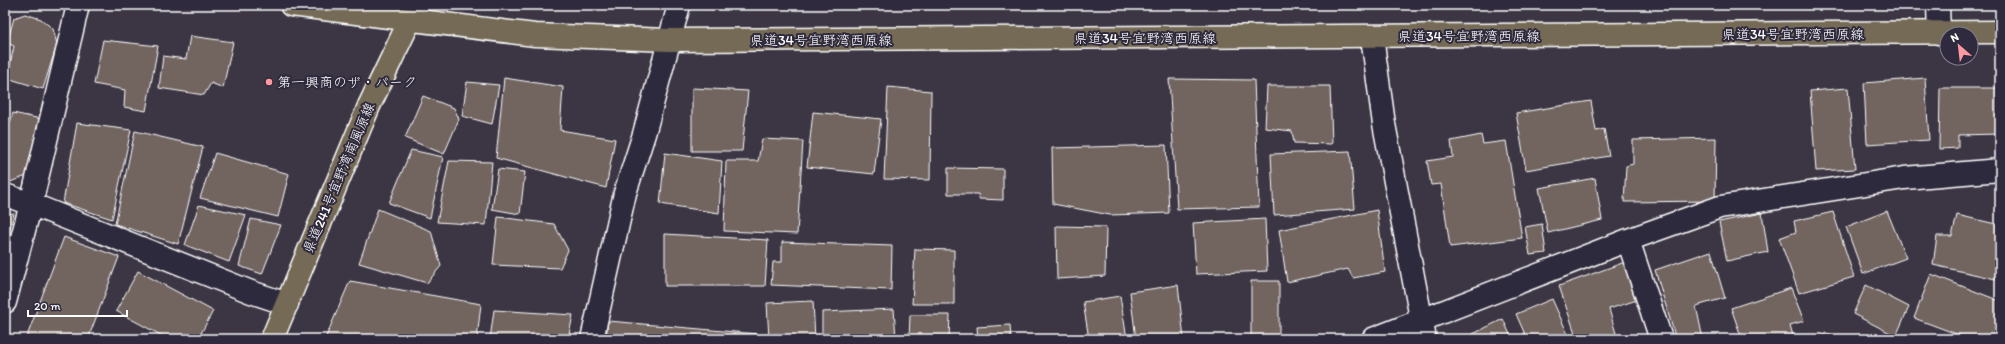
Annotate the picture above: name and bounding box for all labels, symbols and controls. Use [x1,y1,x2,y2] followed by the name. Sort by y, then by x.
[1722,26,1864,43] street label: 県道34号宜野湾西原線
[1939,26,1979,66] north arrow
[1398,28,1540,45] street label: 県道34号宜野湾西原線
[1074,30,1216,47] street label: 県道34号宜野湾西原線
[1948,30,1961,45] text: N
[750,32,892,49] street label: 県道34号宜野湾西原線
[277,74,417,91] place label: 第一興商のザ・パーク
[264,77,274,87] marker: 第一興商のザ・パーク
[299,100,379,256] street label: 県道241号宜野湾南風原線
[28,292,127,318] scale bar
[34,299,61,313] text: 20 m

